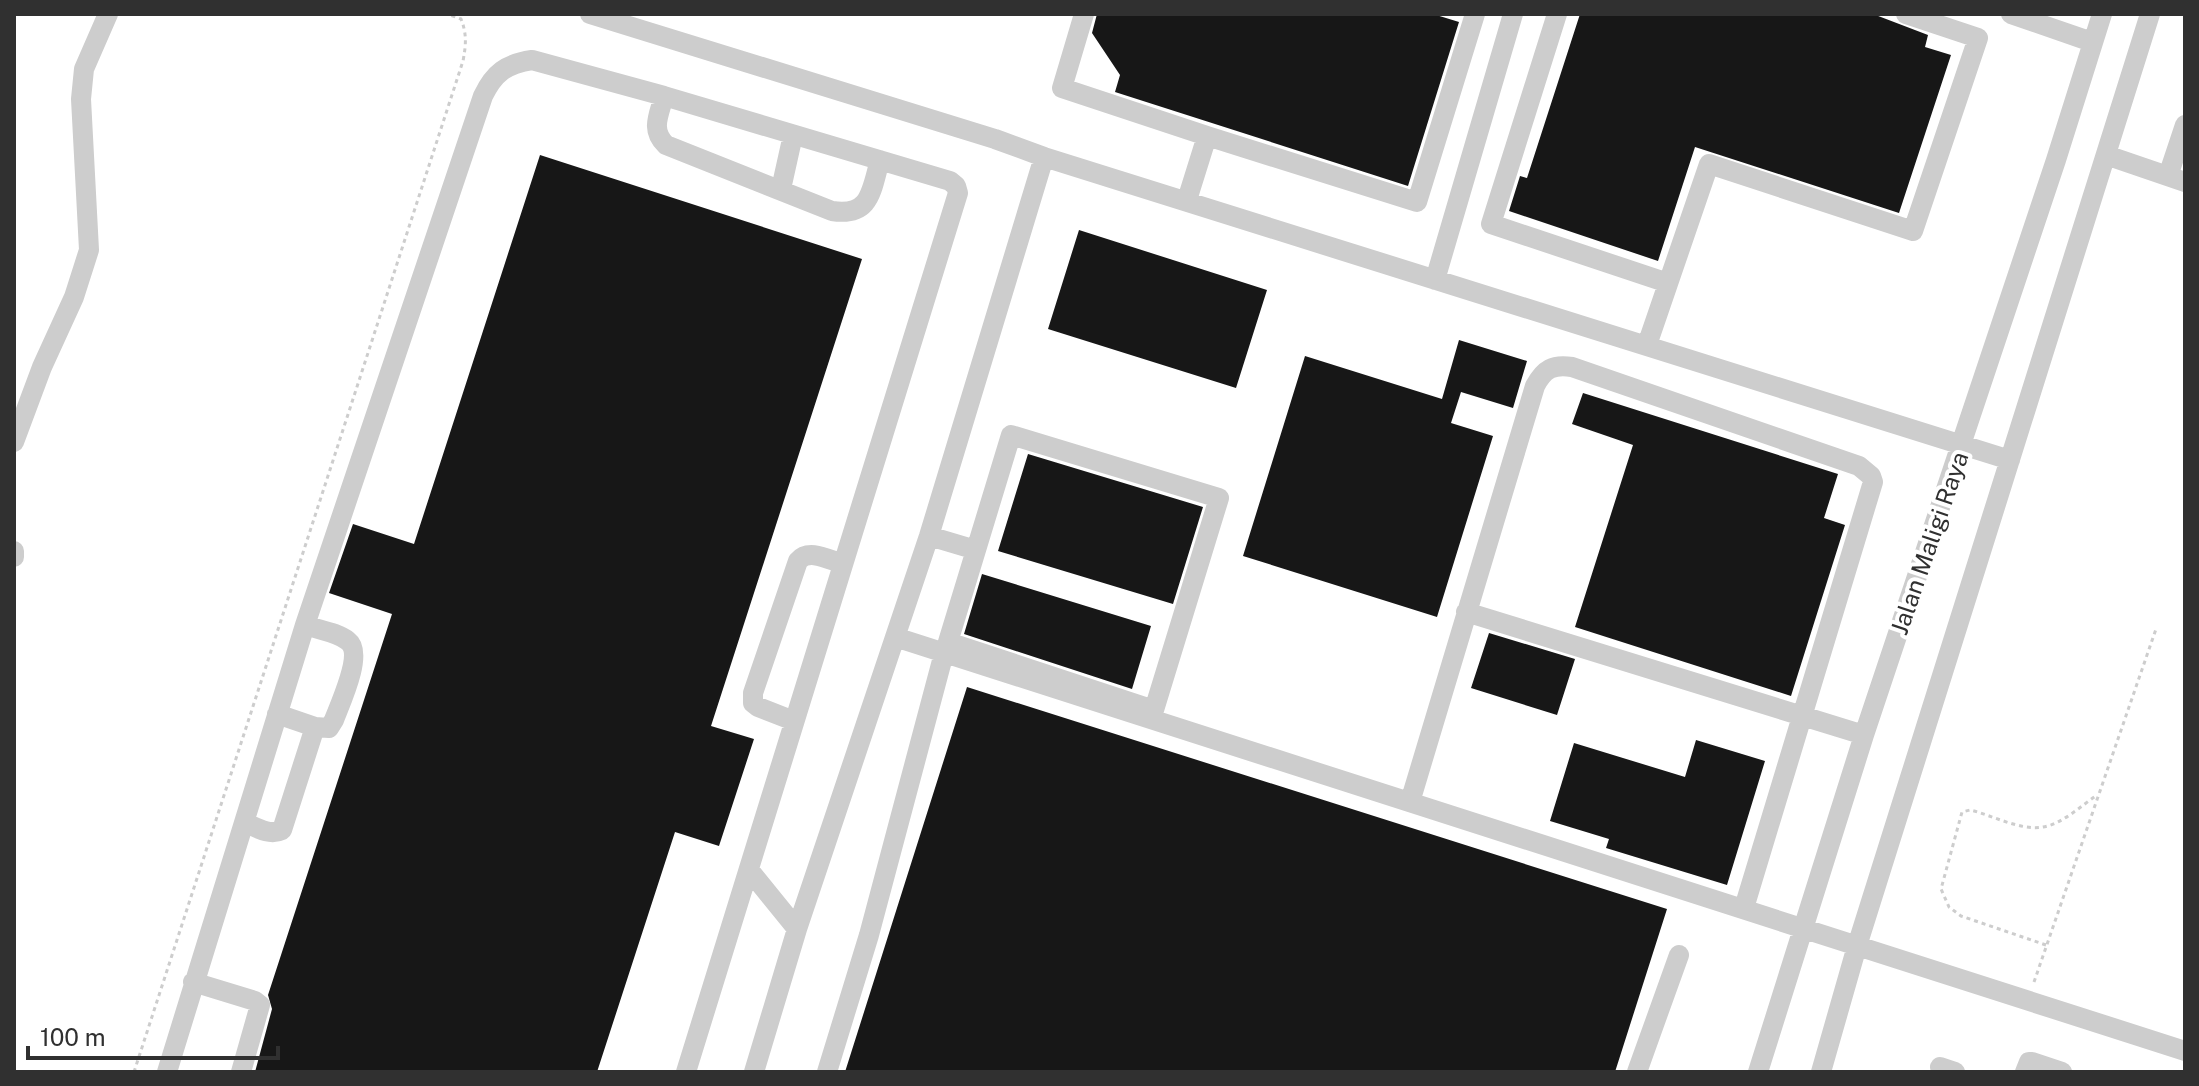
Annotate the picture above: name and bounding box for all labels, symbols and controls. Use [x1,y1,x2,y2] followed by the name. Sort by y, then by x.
[1885,448,1973,638] street label: Jalan Maligi Raya
[28,1010,278,1060] scale bar
[40,1023,106,1051] text: 100 m

